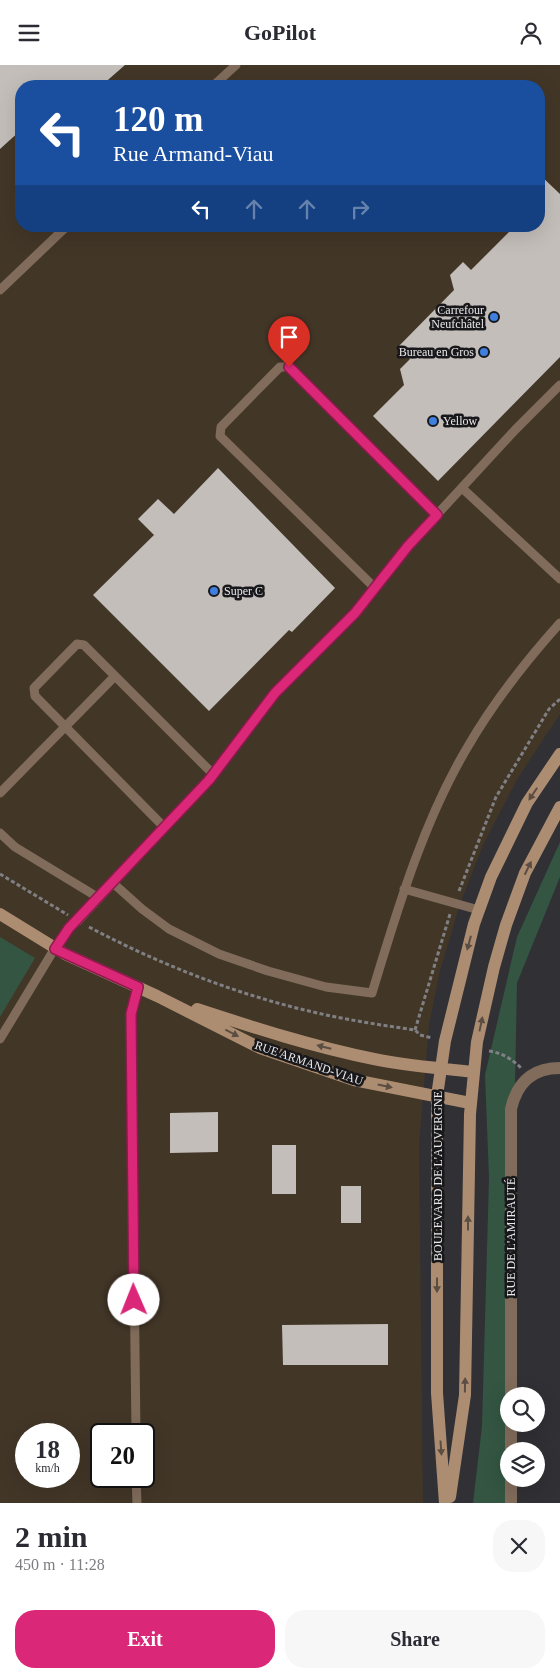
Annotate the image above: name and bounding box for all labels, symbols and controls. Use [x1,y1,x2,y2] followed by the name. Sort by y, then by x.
[15,19,43,47] icon: menu
[517,19,545,47] icon: person
[244,20,316,45] text: GoPilot
[30,100,95,165] icon: left
[113,100,203,139] text: 120 m
[113,141,274,166] text: Rue Armand-Viau
[187,195,215,223] icon: left
[240,195,268,223] icon: ahead
[293,195,321,223] icon: ahead
[346,195,374,223] icon: right
[431,303,485,331] place label: Carrefour Neufchâtel
[488,311,500,323] marker: Carrefour Neufchâtel
[268,316,310,367] pin
[275,323,303,351] icon: arrive
[399,345,474,359] place label: Bureau en Gros
[478,346,490,358] marker: Bureau en Gros
[443,414,477,428] place label: Yellow
[427,415,439,427] marker: Yellow
[224,584,263,598] place label: Super C
[208,585,220,597] marker: Super C
[528,788,538,801] one-way arrow
[524,861,532,875] one-way arrow
[464,935,472,950] one-way arrow
[477,1016,485,1031] one-way arrow
[224,1029,239,1038] one-way arrow
[253,1038,365,1088] street label: RUE ARMAND-VIAU
[317,1043,332,1051] one-way arrow
[377,1083,393,1091] one-way arrow
[431,1091,445,1261] street label: BOULEVARD DE L'AUVERGNE
[504,1178,518,1296] street label: RUE DE L'AMIRAUTÉ
[464,1215,472,1231] one-way arrow
[107,1273,159,1325] position arrow
[433,1277,441,1293] one-way arrow
[461,1377,469,1393] one-way arrow
[500,1387,545,1487] map controls
[500,1387,545,1432] button: search
[90,1423,155,1488] speed limit sign: 20
[35,1436,60,1463] text: 18
[438,1440,446,1456] one-way arrow
[500,1442,545,1487] button: layers
[35,1461,60,1475] text: km/h
[15,1520,88,1553] text: 2 min
[493,1520,545,1572] button: close
[15,1556,105,1573] text: 450 m · 11:28
[15,1610,275,1668] button: Exit
[285,1610,545,1668] button: Share

